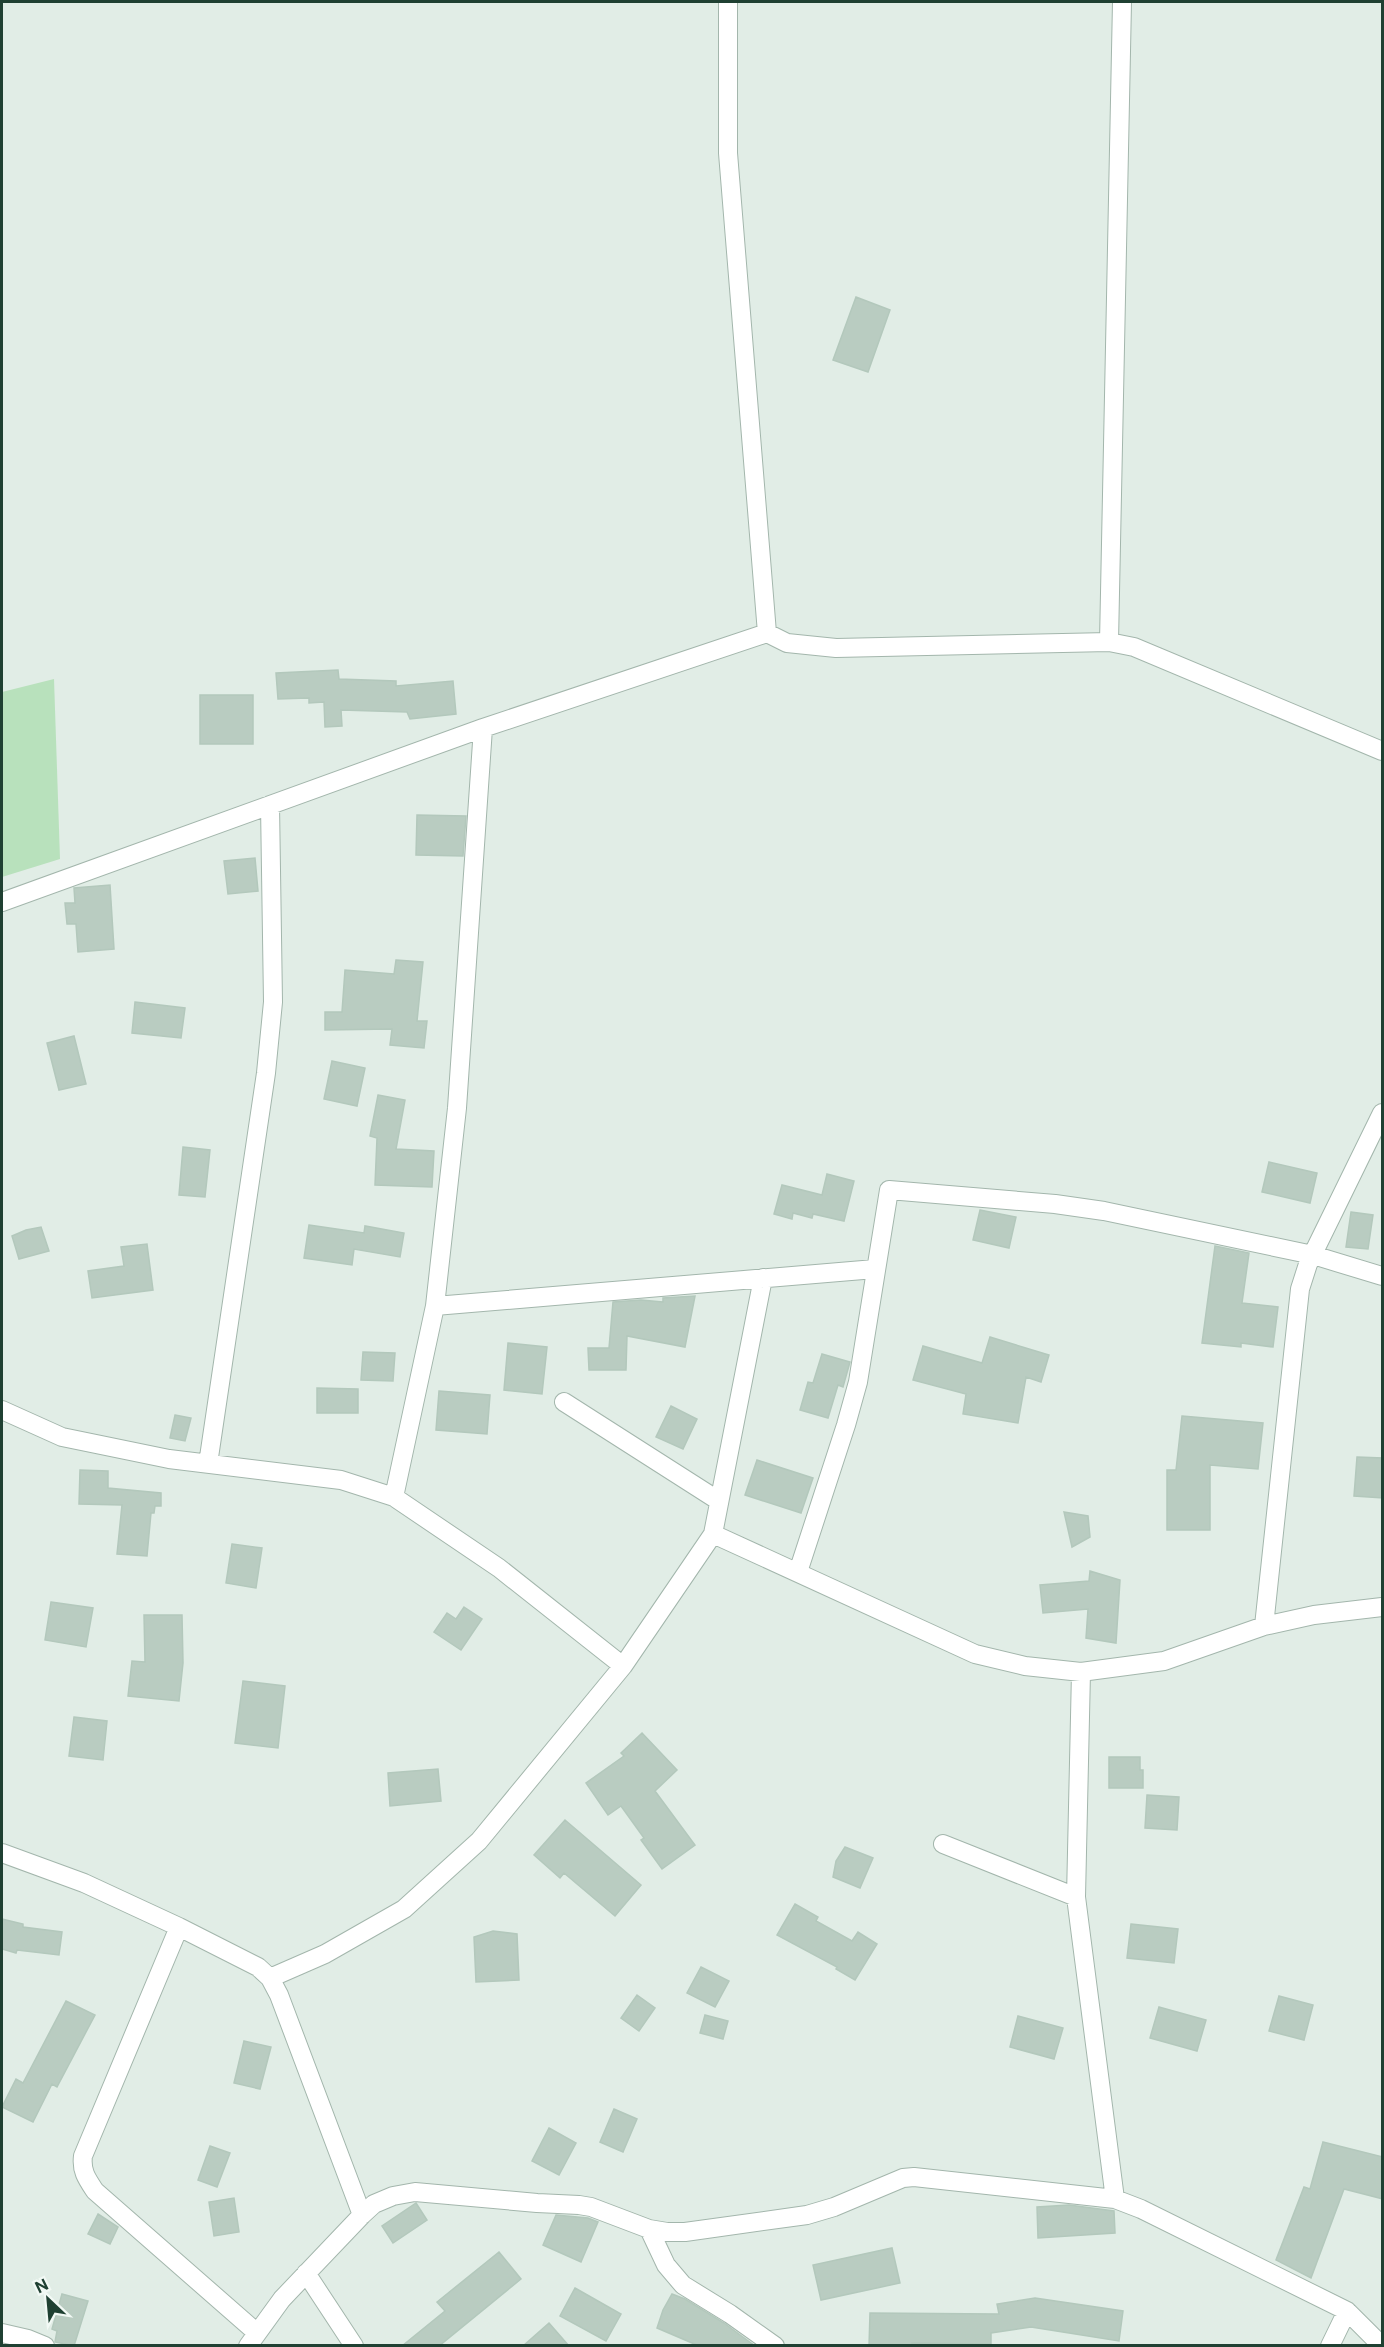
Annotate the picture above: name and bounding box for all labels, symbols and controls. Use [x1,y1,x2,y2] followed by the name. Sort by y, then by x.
[18,2269,78,2329] north arrow
[32,2275,51,2297] text: N

